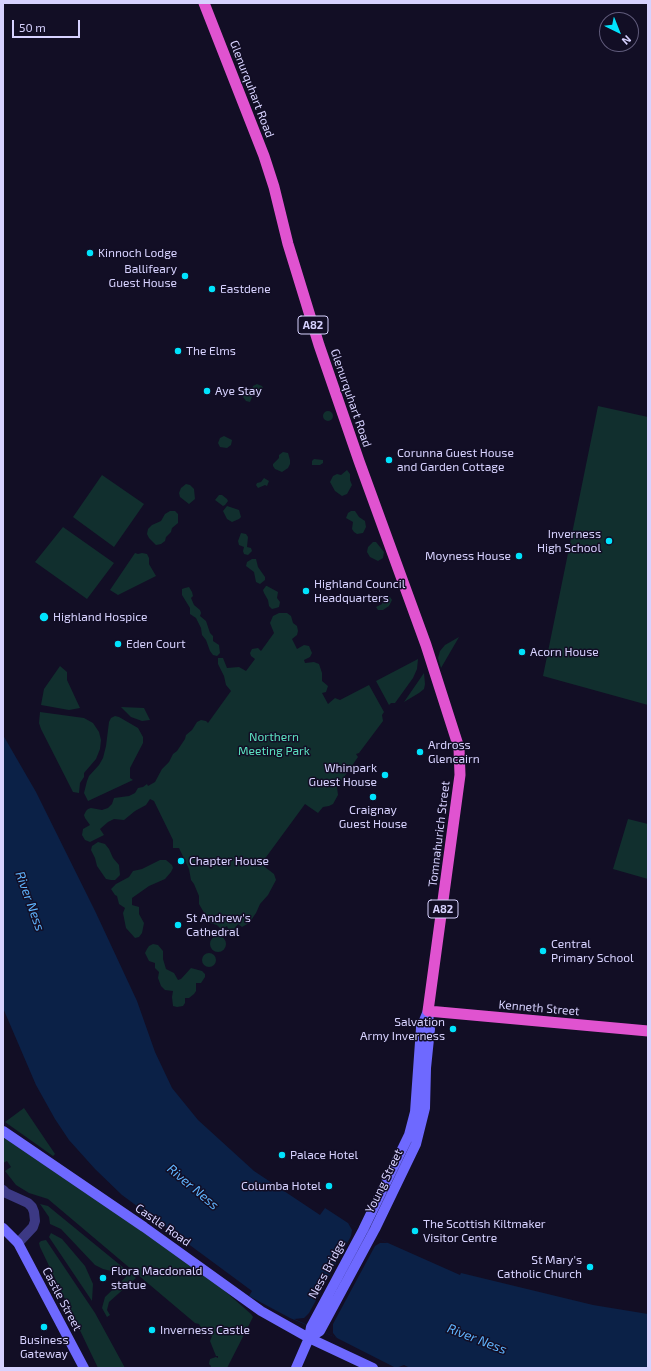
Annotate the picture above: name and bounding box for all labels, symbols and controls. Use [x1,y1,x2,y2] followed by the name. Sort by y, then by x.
[14,12,82,38] scale bar
[599,12,639,52] north arrow
[19,20,46,34] text: 50 m
[620,33,634,48] text: N
[227,38,277,140] street label: Glenurquhart Road
[98,246,177,260] place label: Kinnoch Lodge
[85,248,95,258] marker: Kinnoch Lodge
[109,262,177,290] place label: Ballifeary Guest House
[180,271,190,281] marker: Ballifeary Guest House
[220,282,271,296] place label: Eastdene
[207,284,217,294] marker: Eastdene
[298,316,328,334] road number: A82
[186,344,236,358] place label: The Elms
[173,346,183,356] marker: The Elms
[327,347,375,449] street label: Glenurquhart Road
[215,384,262,398] place label: Aye Stay
[202,386,212,396] marker: Aye Stay
[397,446,514,474] place label: Corunna Guest House and Garden Cottage
[384,455,394,465] marker: Corunna Guest House and Garden Cottage
[537,527,601,555] place label: Inverness High School
[604,536,614,546] marker: Inverness High School
[425,549,511,563] place label: Moyness House
[514,551,524,561] marker: Moyness House
[314,577,405,605] place label: Highland Council Headquarters
[301,586,311,596] marker: Highland Council Headquarters
[53,610,147,624] place label: Highland Hospice
[38,611,50,623] marker: Highland Hospice
[126,637,186,651] place label: Eden Court
[113,639,123,649] marker: Eden Court
[530,645,599,659] place label: Acorn House
[517,647,527,657] marker: Acorn House
[238,730,310,758] park label: Northern Meeting Park
[428,738,480,766] place label: Ardross Glencairn
[415,747,425,757] marker: Ardross Glencairn
[309,761,377,789] place label: Whinpark Guest House
[380,770,390,780] marker: Whinpark Guest House
[425,780,453,888] street label: Tomnahurich Street
[368,792,378,802] marker: Craignay Guest House
[339,803,407,831] place label: Craignay Guest House
[189,854,269,868] place label: Chapter House
[176,856,186,866] marker: Chapter House
[12,869,48,933] water label: River Ness
[428,900,458,918] road number: A82
[186,911,251,939] place label: St Andrew's Cathedral
[173,920,183,930] marker: St Andrew's Cathedral
[551,937,634,965] place label: Central Primary School
[538,946,548,956] marker: Central Primary School
[498,997,580,1019] street label: Kenneth Street
[360,1015,445,1043] place label: Salvation Army Inverness
[448,1024,458,1034] marker: Salvation Army Inverness
[362,1147,406,1215] street label: Young Street
[290,1148,358,1162] place label: Palace Hotel
[277,1150,287,1160] marker: Palace Hotel
[164,1161,222,1213] water label: River Ness
[241,1179,321,1193] place label: Columba Hotel
[324,1181,334,1191] marker: Columba Hotel
[132,1201,194,1249] street label: Castle Road
[423,1217,546,1245] place label: The Scottish Kiltmaker Visitor Centre
[410,1226,420,1236] marker: The Scottish Kiltmaker Visitor Centre
[305,1237,349,1301] street label: Ness Bridge
[497,1253,582,1281] place label: St Mary's Catholic Church
[585,1262,595,1272] marker: St Mary's Catholic Church
[111,1264,202,1292] place label: Flora Macdonald statue
[39,1265,85,1333] street label: Castle Street
[98,1273,108,1283] marker: Flora Macdonald statue
[445,1321,509,1357] water label: River Ness
[39,1322,49,1332] marker: Business Gateway
[160,1323,250,1337] place label: Inverness Castle
[147,1325,157,1335] marker: Inverness Castle
[20,1333,68,1361] place label: Business Gateway

